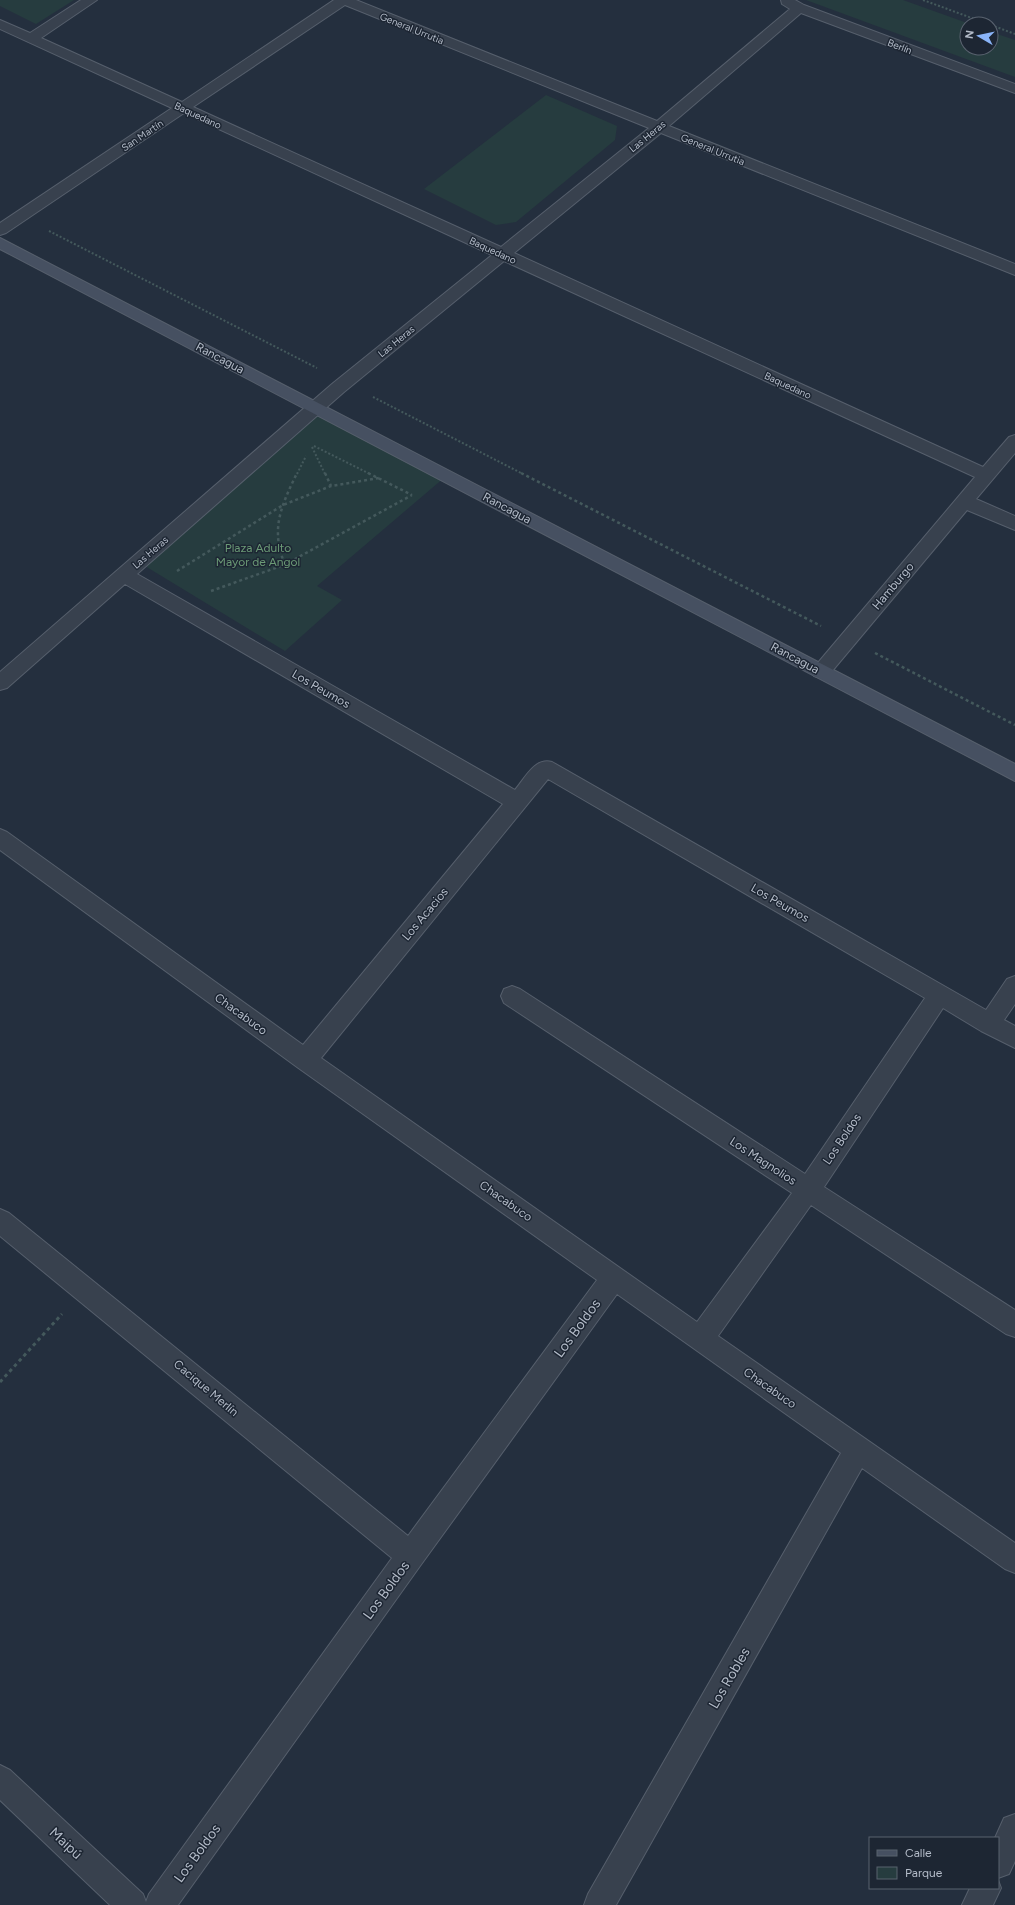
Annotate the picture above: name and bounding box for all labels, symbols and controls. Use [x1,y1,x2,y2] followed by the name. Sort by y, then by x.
[378,10,446,47] street label: General Urrutia
[959,16,999,56] north arrow
[963,29,977,40] text: N
[886,36,914,57] street label: Berlín
[172,99,224,132] street label: Baquedano
[119,116,166,154] street label: San Martín
[626,117,669,155] street label: Las Heras
[679,131,747,168] street label: General Urrutia
[467,234,519,267] street label: Baquedano
[375,322,418,360] street label: Las Heras
[193,339,247,377] street label: Rancagua
[762,369,814,402] street label: Baquedano
[480,489,534,527] street label: Rancagua
[130,533,171,572] street label: Las Heras
[216,541,300,569] park label: Plaza Adulto Mayor de Angol
[869,560,917,612] street label: Hamburgo
[768,639,822,677] street label: Rancagua
[290,667,353,711] street label: Los Peumos
[749,881,812,925] street label: Los Peumos
[399,885,451,943] street label: Los Acacios
[212,990,270,1038] street label: Chacabuco
[820,1111,864,1167] street label: Los Boldos
[727,1134,799,1188] street label: Los Magnolios
[477,1178,535,1224] street label: Chacabuco
[551,1296,604,1361] street label: Los Boldos
[171,1357,241,1419] street label: Cacique Merlín
[741,1365,799,1411] street label: Chacabuco
[360,1558,413,1623] street label: Los Boldos
[705,1645,754,1712] street label: Los Robles
[171,1821,224,1886] street label: Los Boldos
[46,1824,85,1863] street label: Maipú
[869,1837,999,1889] legend
[905,1846,932,1860] text: Calle
[905,1866,943,1880] text: Parque

